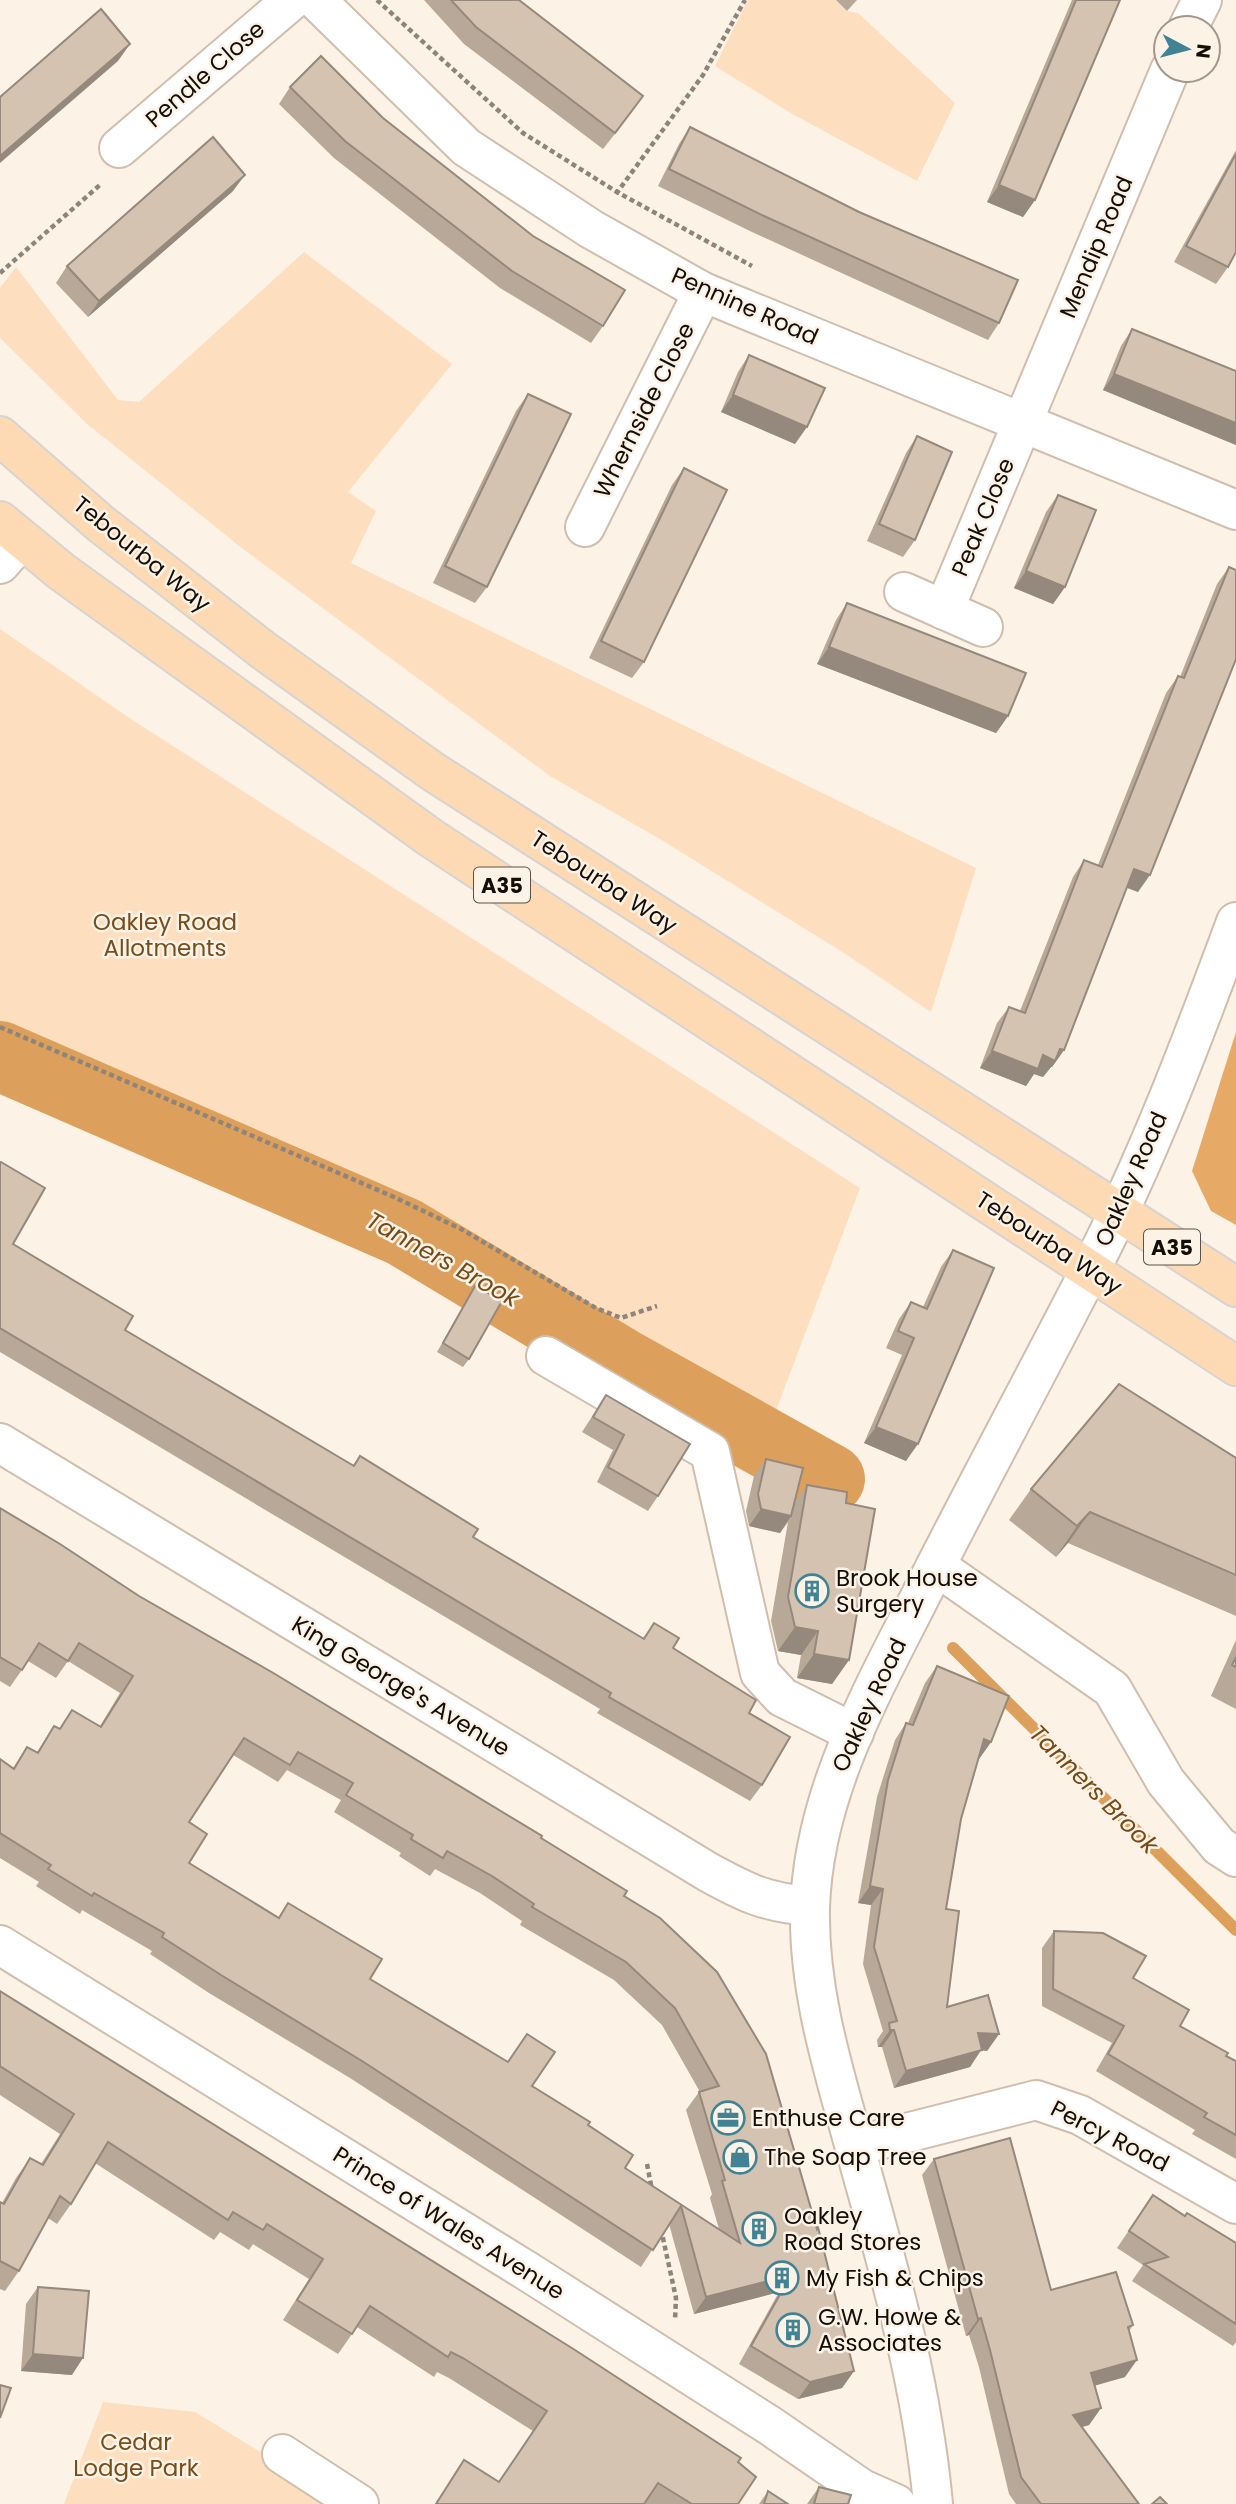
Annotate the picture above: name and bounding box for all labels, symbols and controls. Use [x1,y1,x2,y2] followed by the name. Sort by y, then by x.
[139,13,271,135] street label: Pendle Close
[1152,14,1222,84] north arrow
[1189,42,1218,60] text: N
[1052,171,1140,323] street label: Mendip Road
[667,259,823,353] street label: Pennine Road
[586,317,702,503] street label: Whernside Close
[944,453,1022,581] street label: Peak Close
[66,489,218,619] street label: Tebourba Way
[525,823,683,941] street label: Tebourba Way
[474,868,530,903] road number: A35
[93,906,237,964] park label: Oakley Road Allotments
[1087,1107,1175,1251] street label: Oakley Road
[970,1184,1128,1302] street label: Tebourba Way
[361,1203,527,1315] water label: Tanners Brook
[1144,1230,1200,1264] road number: A35
[836,1562,978,1620] place label: Brook House Surgery
[793,1572,831,1610] building icon: Brook House Surgery
[286,1608,516,1764] street label: King George's Avenue
[824,1633,914,1777] street label: Oakley Road
[1022,1717,1167,1862] water label: Tanners Brook
[1045,2092,1175,2180] street label: Percy Road
[709,2099,747,2137] office icon: Enthuse Care
[752,2102,905,2134] place label: Enthuse Care
[721,2138,759,2176] shop icon: The Soap Tree
[327,2139,571,2307] street label: Prince of Wales Avenue
[764,2141,927,2173] place label: The Soap Tree
[784,2200,921,2258] place label: Oakley Road Stores
[740,2210,778,2248] building icon: Oakley Road Stores
[763,2259,801,2297] building icon: My Fish & Chips
[806,2262,984,2294] place label: My Fish & Chips
[818,2301,961,2359] place label: G.W. Howe & Associates
[774,2311,812,2349] building icon: G.W. Howe & Associates
[73,2426,199,2484] park label: Cedar Lodge Park

